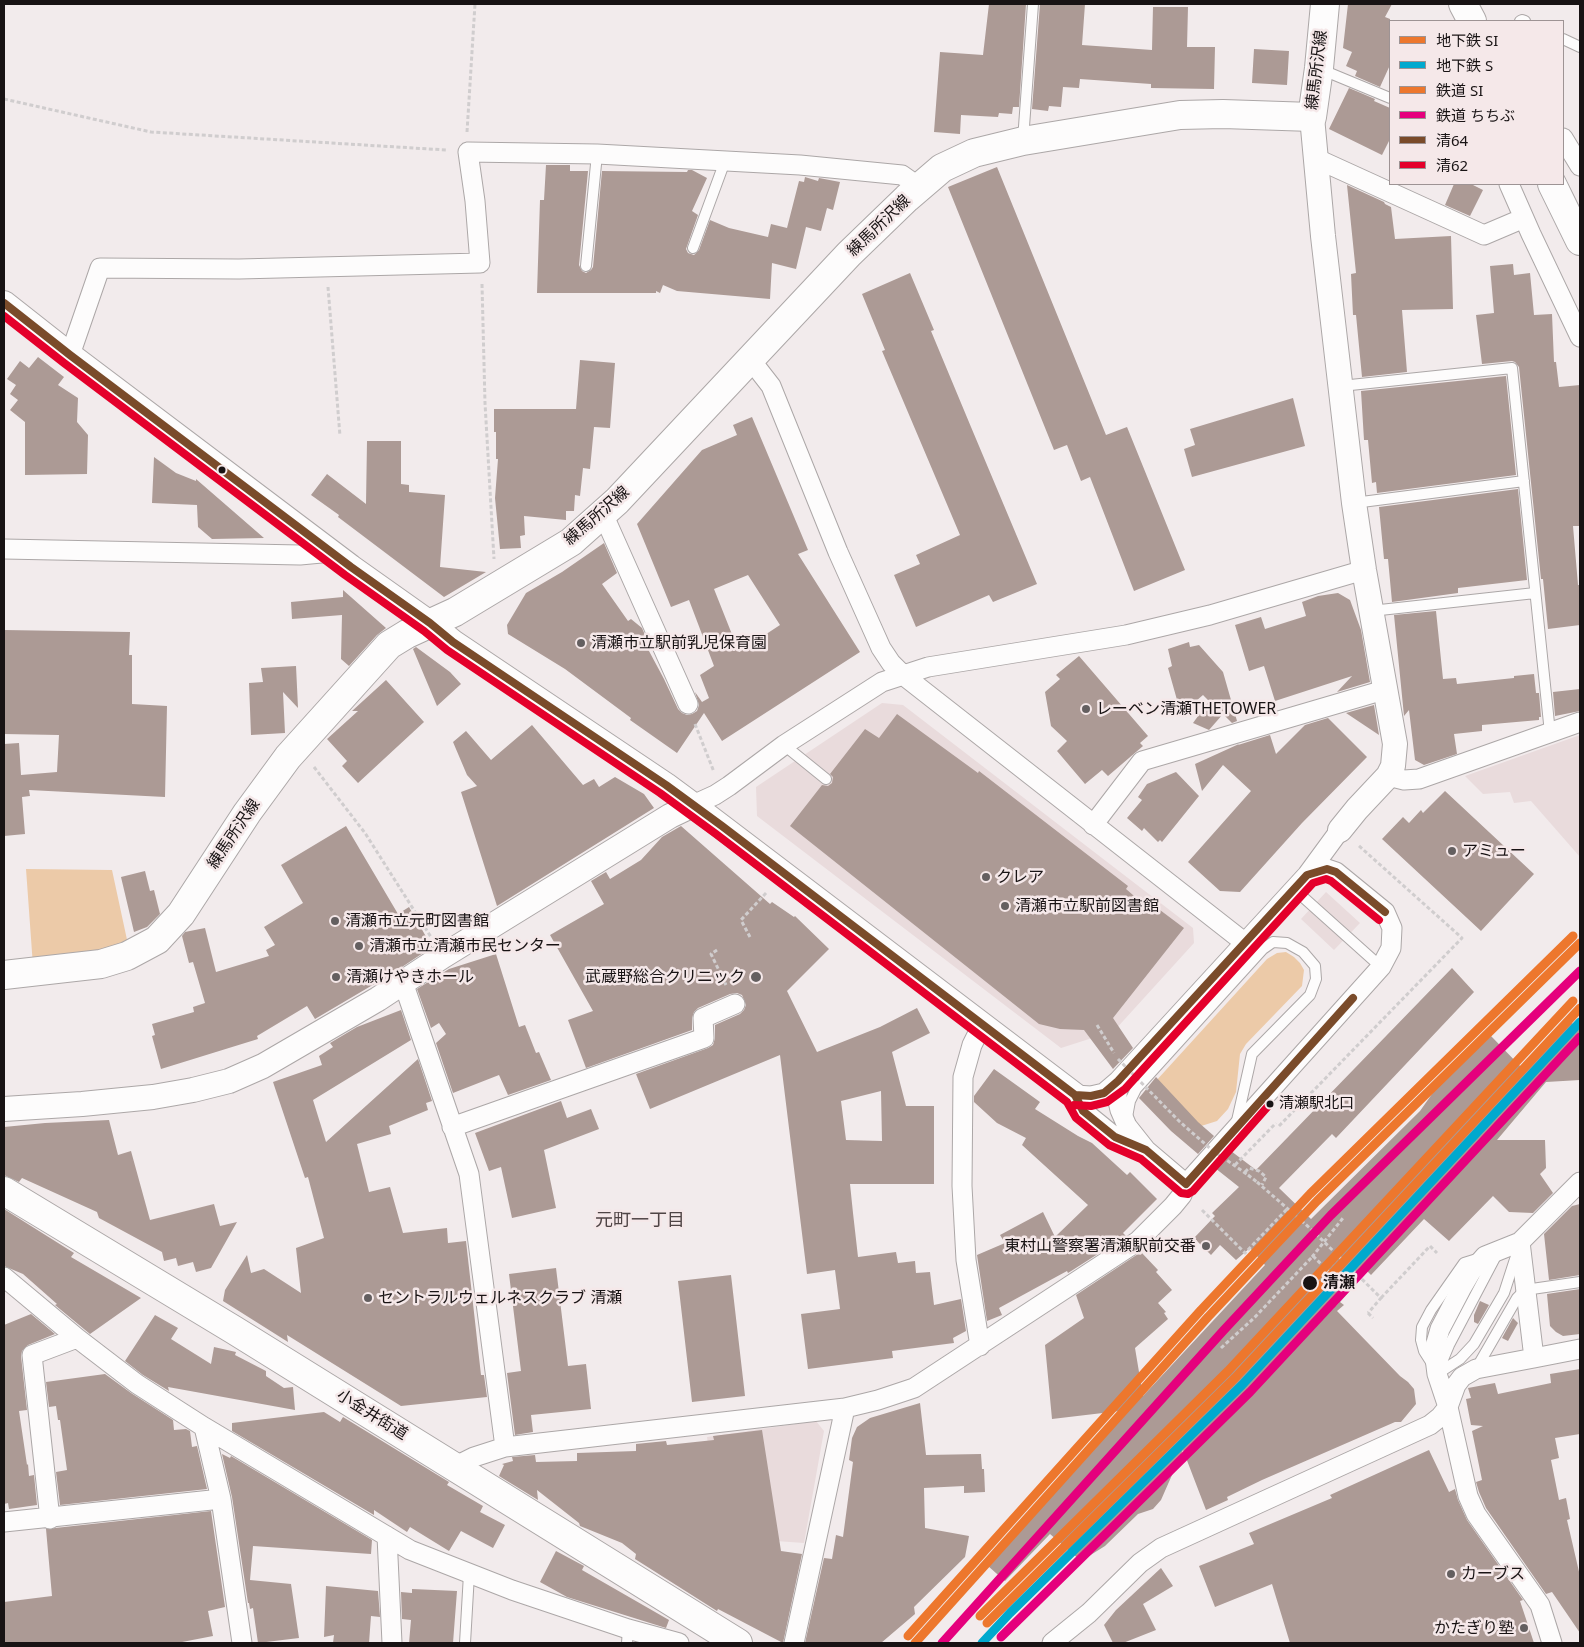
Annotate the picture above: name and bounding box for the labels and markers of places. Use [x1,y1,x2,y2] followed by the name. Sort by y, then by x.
[217,465,227,475] unlabelled marker
[591,633,767,653] place label: 清瀬市立駅前乳児保育園
[575,637,587,649] marker: 清瀬市立駅前乳児保育園
[1096,699,1276,719] place label: レーベン清瀬THETOWER
[1080,703,1092,715] marker: レーベン清瀬THETOWER
[1462,841,1526,861] place label: アミュー
[1446,845,1458,857] marker: アミュー
[996,867,1044,887] place label: クレア
[980,871,992,883] marker: クレア
[1015,896,1159,916] place label: 清瀬市立駅前図書館
[999,900,1011,912] marker: 清瀬市立駅前図書館
[345,911,489,931] place label: 清瀬市立元町図書館
[329,915,341,927] marker: 清瀬市立元町図書館
[369,936,561,956] place label: 清瀬市立清瀬市民センター
[353,940,365,952] marker: 清瀬市立清瀬市民センター
[346,967,474,987] place label: 清瀬けやきホール
[585,967,745,987] place label: 武蔵野総合クリニック
[749,970,763,984] marker: 武蔵野総合クリニック
[330,971,342,983] marker: 清瀬けやきホール
[1279,1095,1354,1113] place label: 清瀬駅北口
[1265,1099,1275,1109] marker: 清瀬駅北口
[1004,1236,1196,1256] place label: 東村山警察署清瀬駅前交番
[1200,1240,1212,1252] marker: 東村山警察署清瀬駅前交番
[1323,1273,1355,1293] place label: 清瀬
[1301,1274,1319,1292] marker: 清瀬
[378,1288,622,1308] place label: セントラルウェルネスクラブ 清瀬
[362,1292,374,1304] marker: セントラルウェルネスクラブ 清瀬
[1461,1564,1525,1584] place label: カーブス
[1445,1568,1457,1580] marker: カーブス
[1434,1618,1514,1638] place label: かたぎり塾
[1518,1622,1530,1634] marker: かたぎり塾

